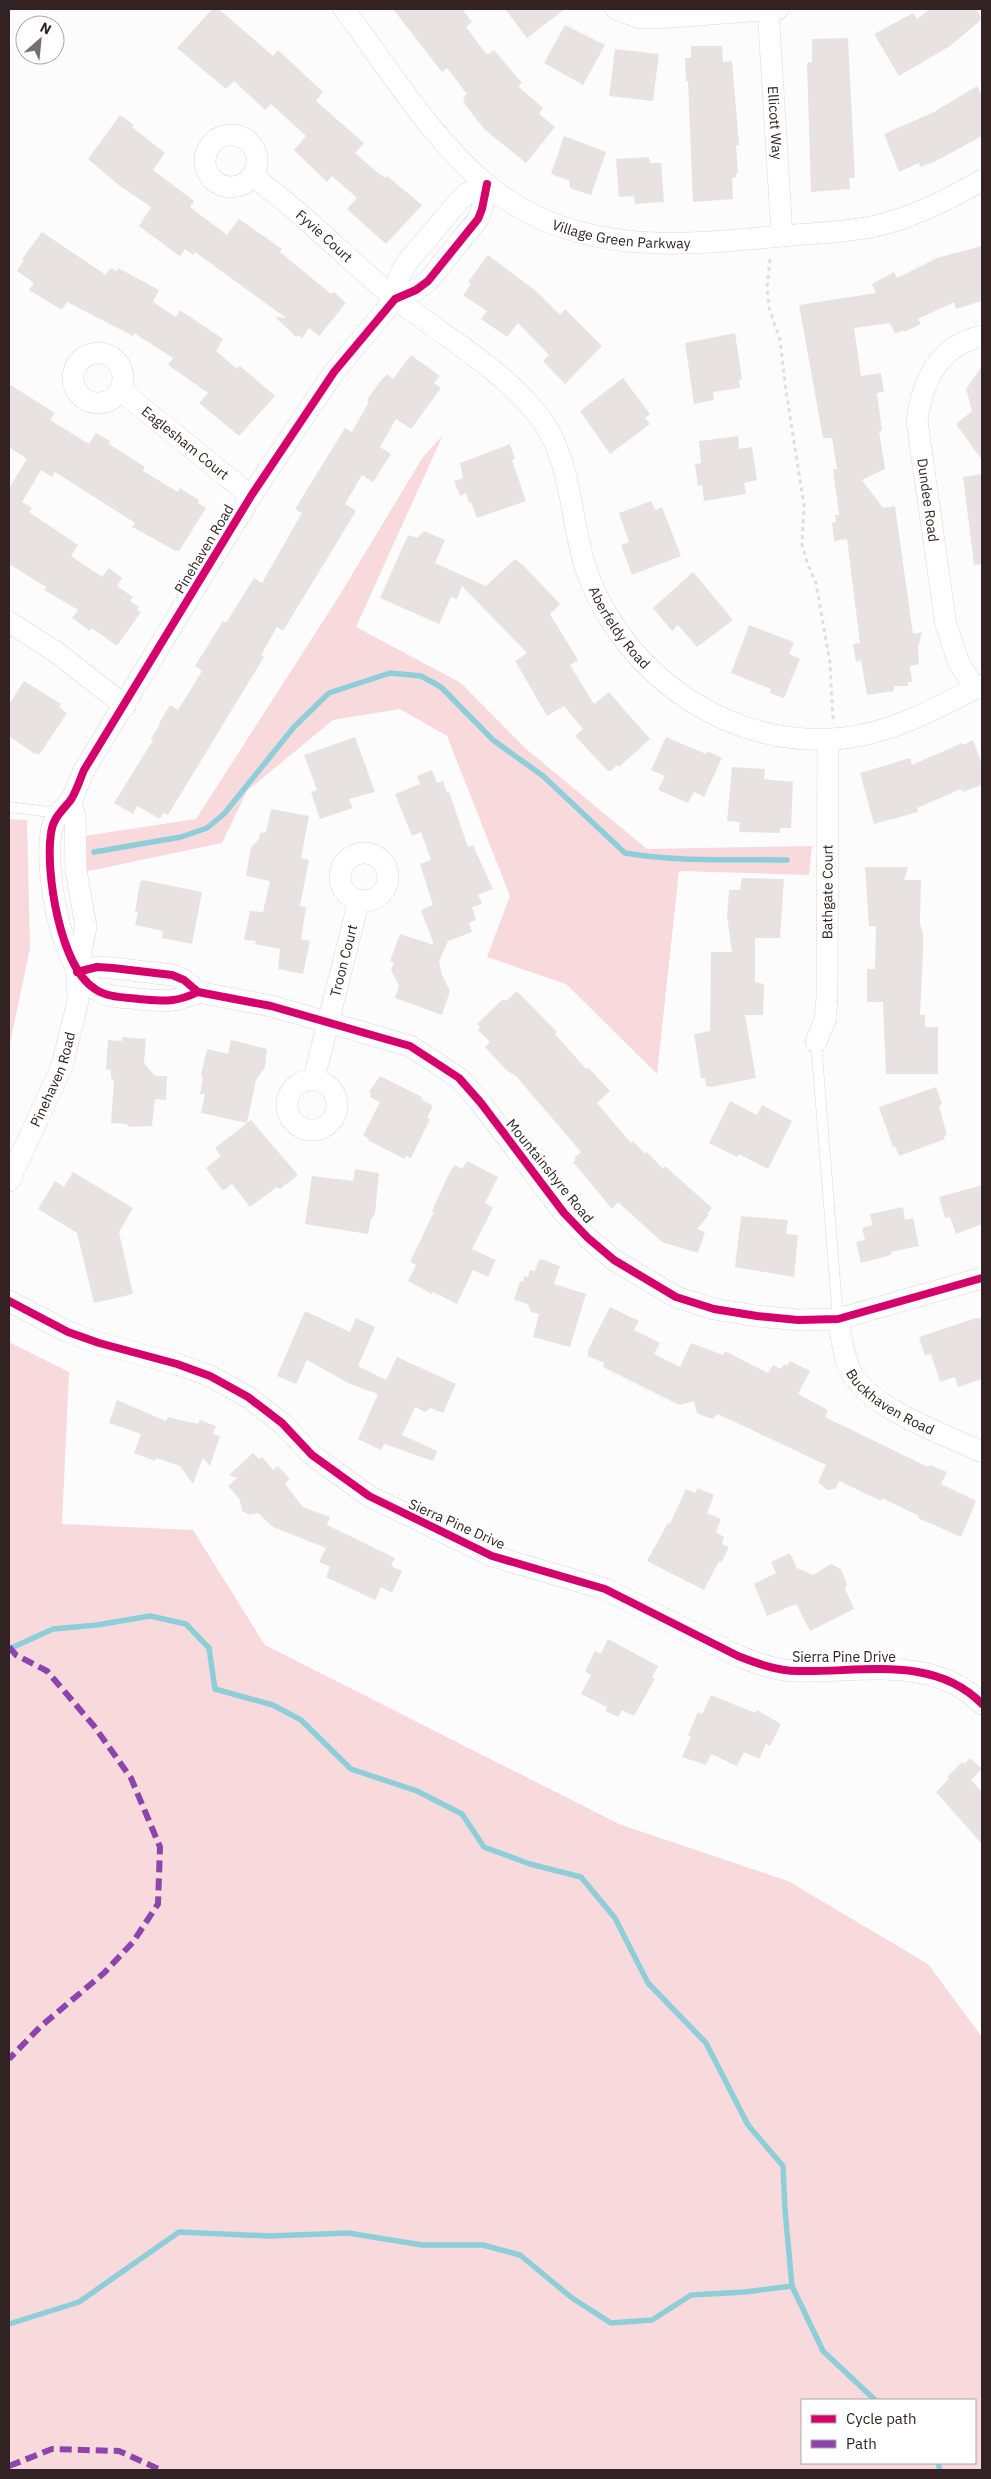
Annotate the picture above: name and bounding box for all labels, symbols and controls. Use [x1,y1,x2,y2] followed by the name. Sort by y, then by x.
[15,15,65,65] north arrow
[37,18,55,39] text: N
[764,85,786,160] street label: Ellicott Way
[292,206,356,266] street label: Fyvie Court
[550,215,691,252] street label: Village Green Parkway
[138,402,233,484] street label: Eaglesham Court
[913,457,943,543] street label: Dundee Road
[170,501,238,597] street label: Pinehaven Road
[585,583,654,673] street label: Aberfeldy Road
[818,844,837,939] street label: Bathgate Court
[326,923,361,999] street label: Troon Court
[26,1030,79,1130] street label: Pinehaven Road
[502,1115,598,1227] street label: Mountainshyre Road
[842,1366,937,1439] street label: Buckhaven Road
[406,1495,508,1553] street label: Sierra Pine Drive
[792,1648,896,1666] street label: Sierra Pine Drive
[801,2399,976,2464] legend
[846,2409,917,2428] text: Cycle path
[846,2434,877,2453] text: Path

